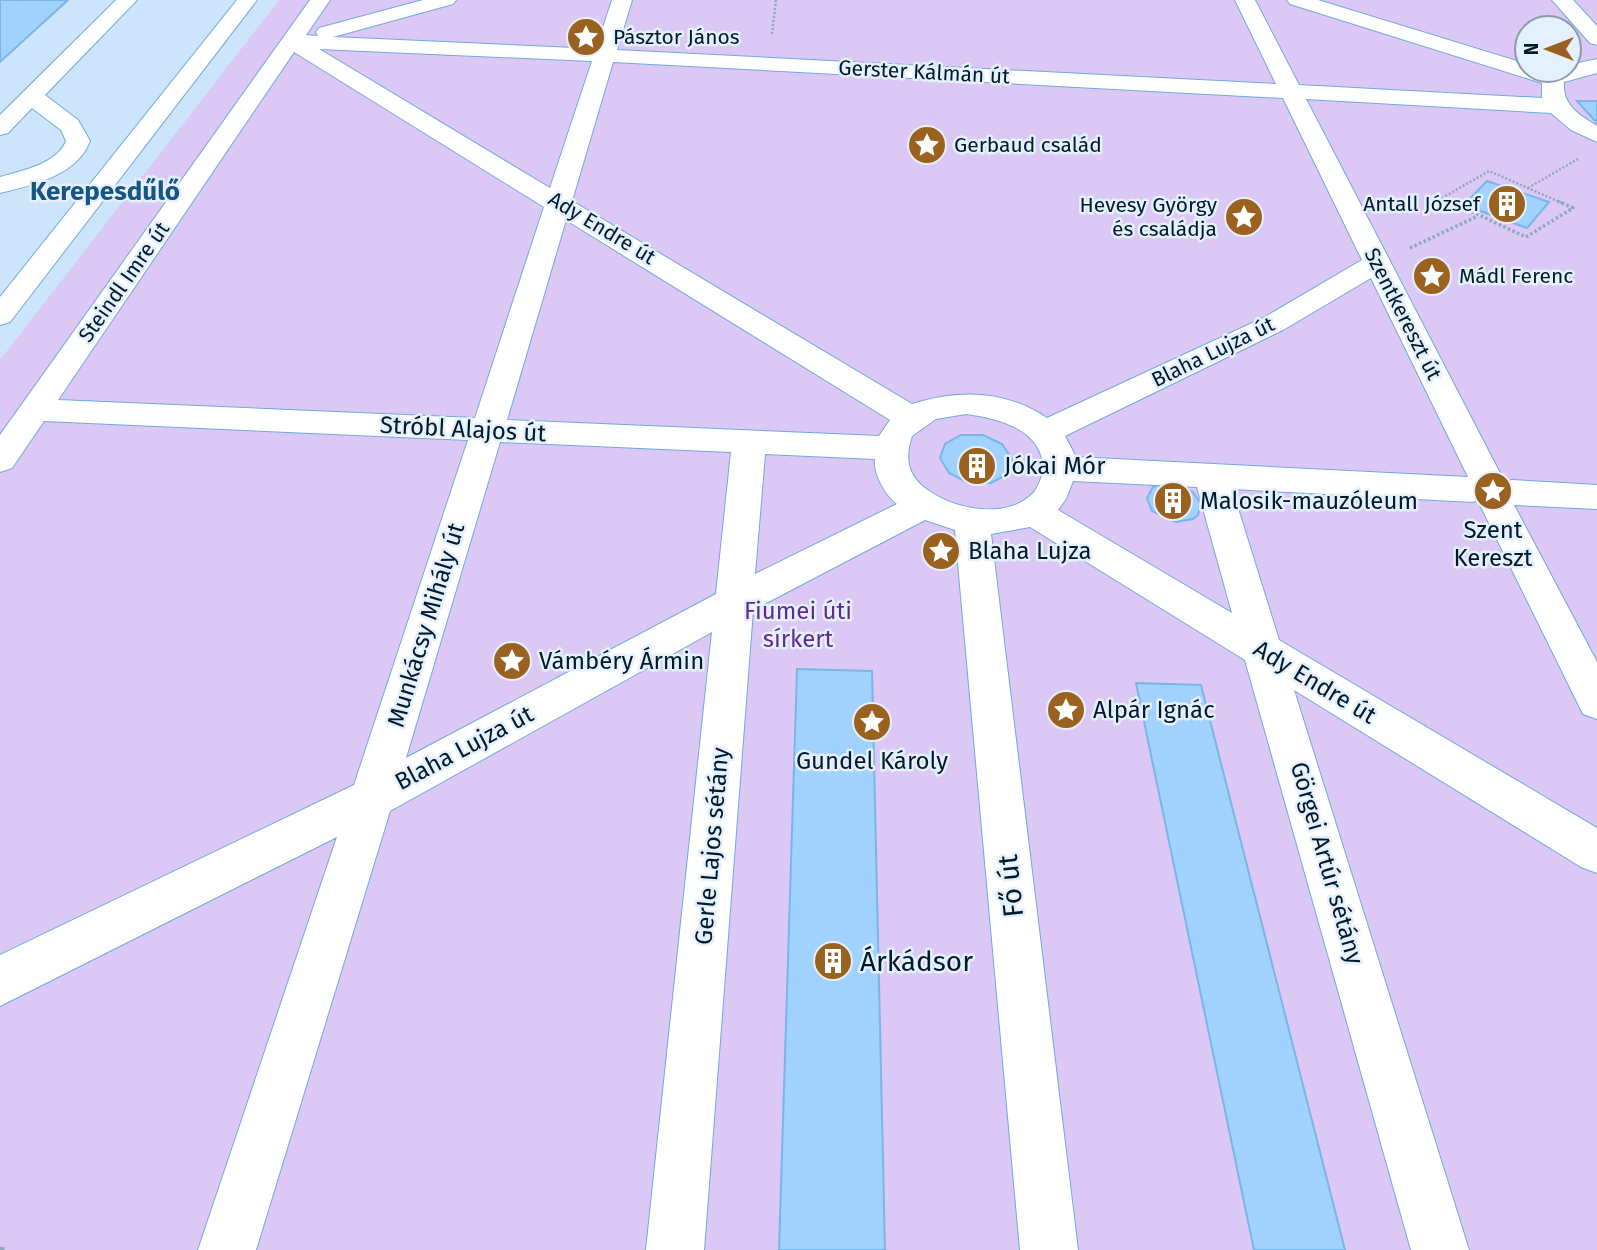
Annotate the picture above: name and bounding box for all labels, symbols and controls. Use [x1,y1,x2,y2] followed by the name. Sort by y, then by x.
[1513,14,1583,84] north arrow
[565,16,607,58] place icon: Pásztor János
[613,24,740,50] place label: Pásztor János
[1520,43,1543,55] text: N
[838,55,1011,89] street label: Gerster Kálmán út
[906,124,948,166] place icon: Gerbaud család
[954,132,1102,158] place label: Gerbaud család
[30,176,180,207] district label: Kerepesdűlő
[1486,183,1528,225] building icon: Antall József
[544,186,661,270] street label: Ady Endre út
[1363,191,1482,217] place label: Antall József
[1080,192,1218,242] place label: Hevesy György és családja
[1223,196,1265,238] place icon: Hevesy György és családja
[73,216,175,347] street label: Steindl Imre út
[1359,244,1448,385] street label: Szentkereszt út
[1411,255,1453,297] place icon: Mádl Ferenc
[1459,263,1573,289] place label: Mádl Ferenc
[1147,311,1279,393] street label: Blaha Lujza út
[379,411,547,447] street label: Stróbl Alajos út
[956,445,998,487] building icon: Jókai Mór
[1004,452,1106,480] place label: Jókai Mór
[1472,470,1514,512] place icon: Szent Kereszt
[1152,480,1194,522] building icon: Malosik-mauzóleum
[1200,487,1418,515] place label: Malosik-mauzóleum
[1454,516,1533,572] place label: Szent Kereszt
[382,519,470,730] street label: Munkácsy Mihály út
[920,530,962,572] place icon: Blaha Lujza
[968,537,1092,565] place label: Blaha Lujza
[744,597,852,653] park label: Fiumei úti sírkert
[1249,634,1382,730] street label: Ady Endre út
[491,640,533,682] place icon: Vámbéry Ármin
[539,646,704,675] place label: Vámbéry Ármin
[1045,689,1087,731] place icon: Alpár Ignác
[1093,696,1215,724] place label: Alpár Ignác
[390,700,538,796] street label: Blaha Lujza út
[851,701,893,743] place icon: Gundel Károly
[689,746,735,946] street label: Gerle Lajos sétány
[796,747,948,775] place label: Gundel Károly
[1285,759,1369,968] street label: Görgei Artúr sétány
[991,852,1030,919] street label: Fő út
[812,940,854,982] building icon: Árkádsor
[860,945,973,978] place label: Árkádsor

